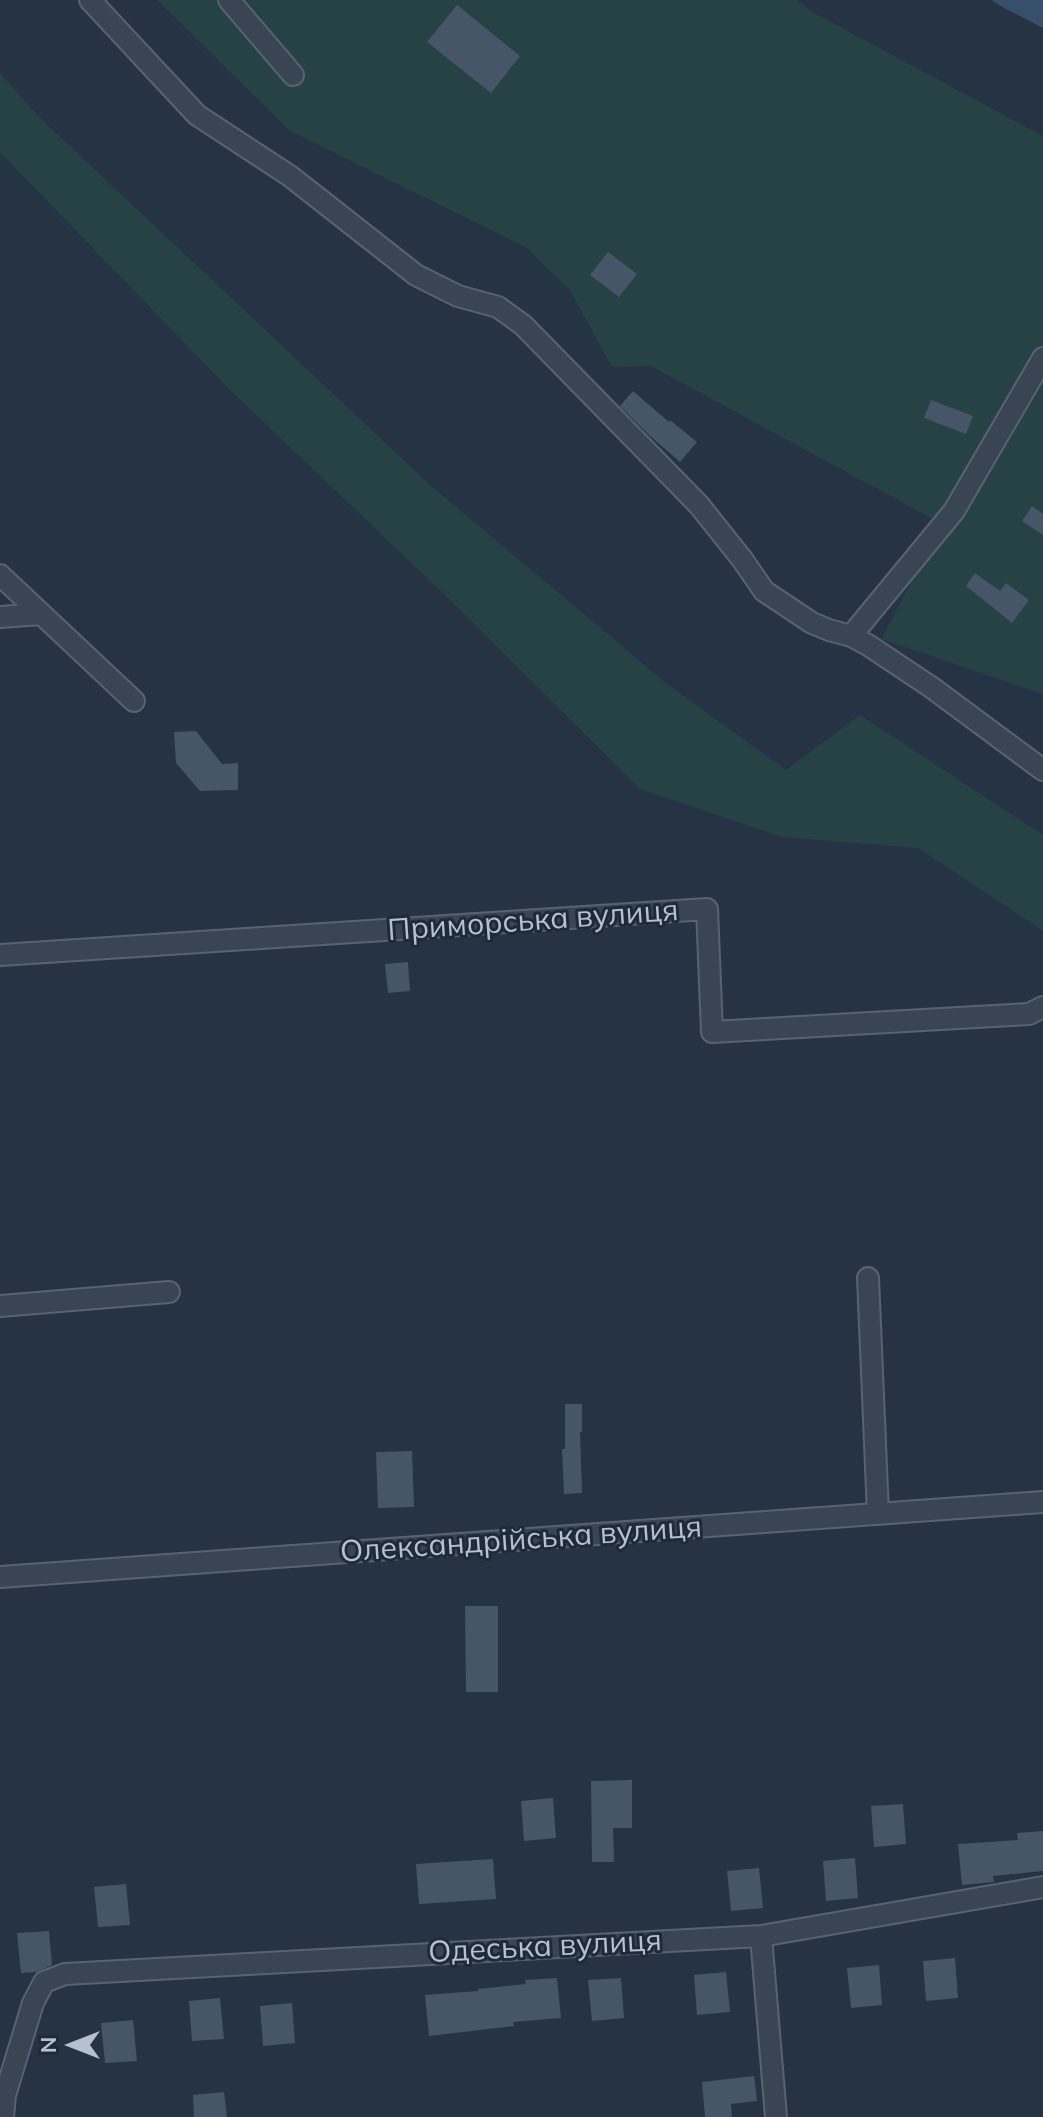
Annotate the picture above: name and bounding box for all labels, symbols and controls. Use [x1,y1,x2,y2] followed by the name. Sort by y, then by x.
[386,893,680,949] street label: Приморська вулиця
[339,1509,703,1571] street label: Олександрійська вулиця
[427,1923,663,1971] street label: Одеська вулиця
[32,2005,112,2085] north arrow
[34,2037,62,2053] text: N

